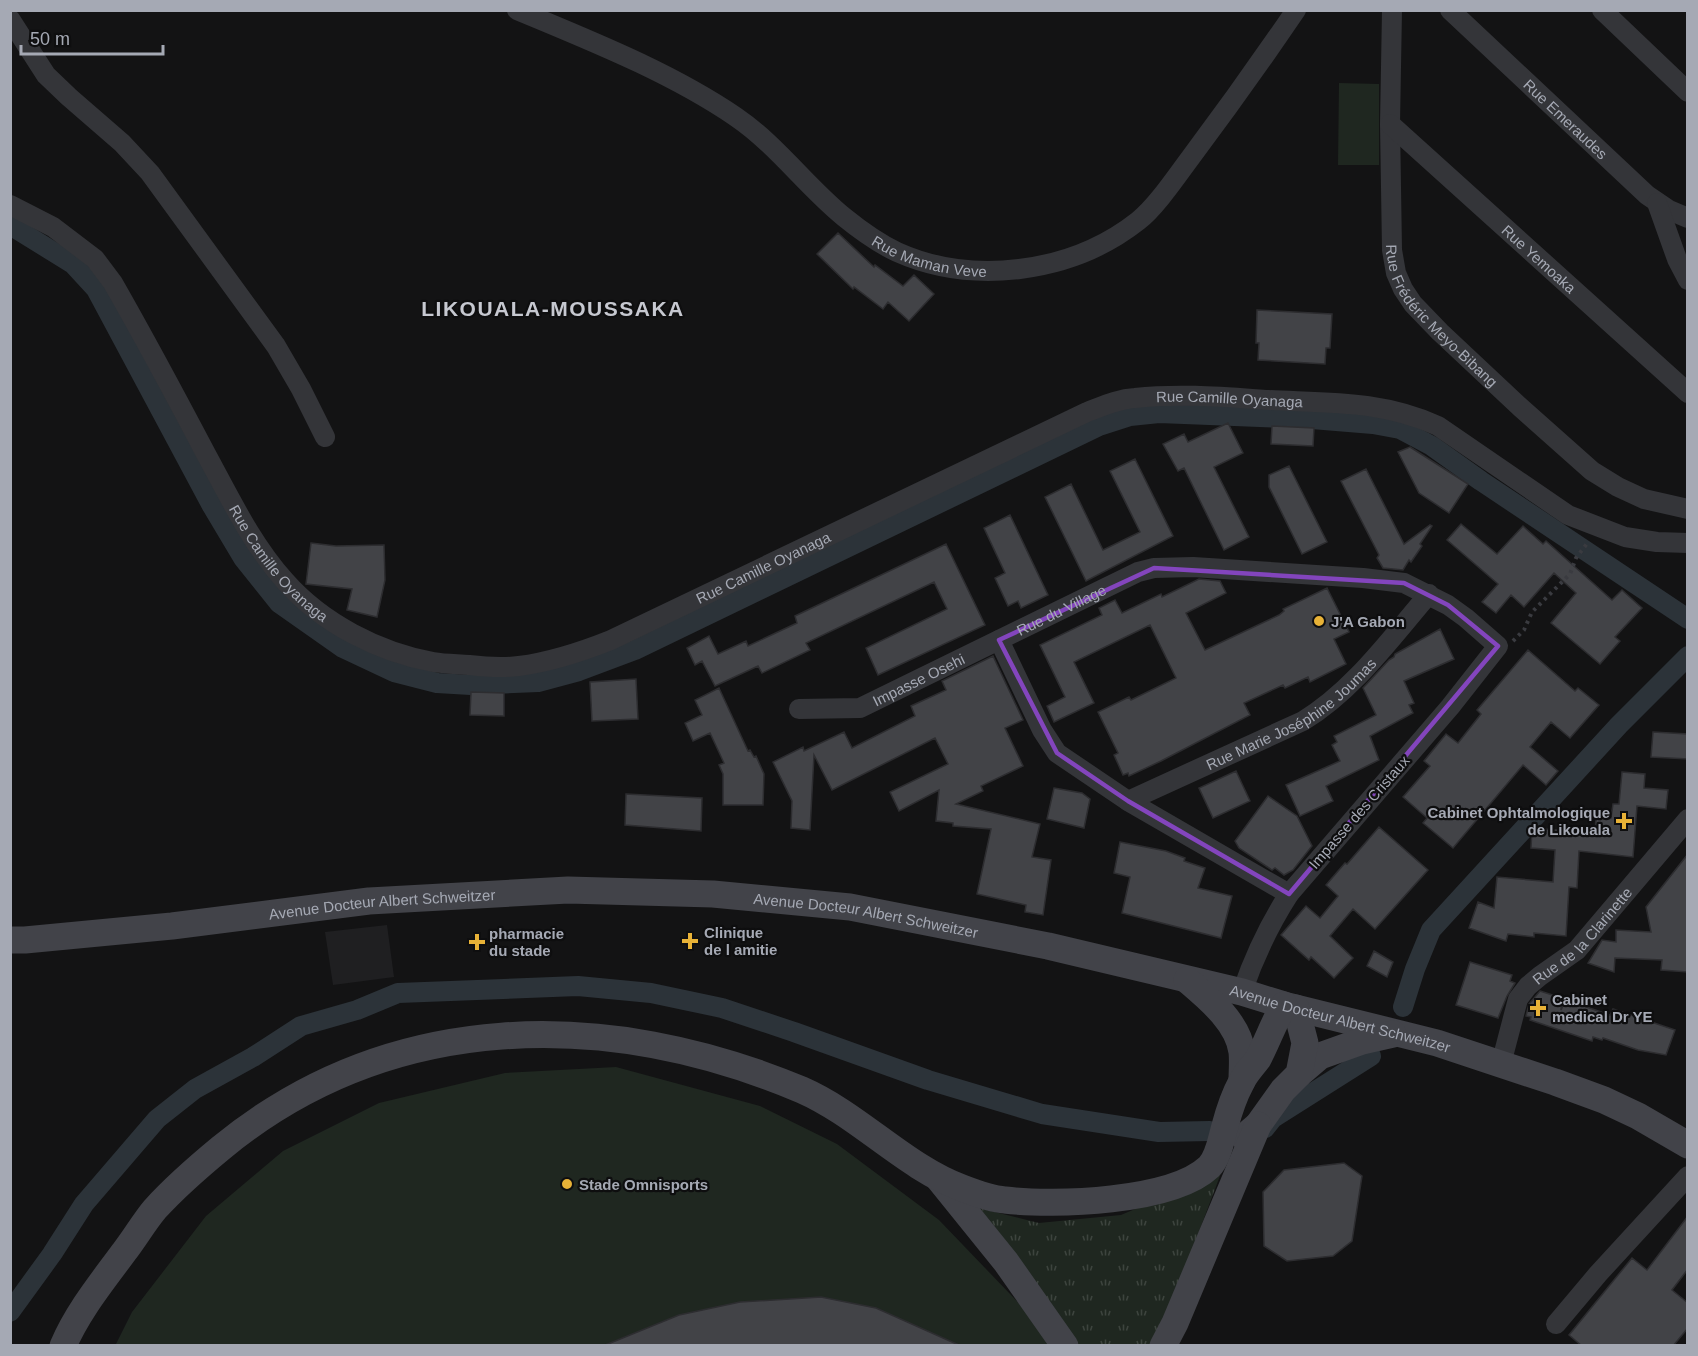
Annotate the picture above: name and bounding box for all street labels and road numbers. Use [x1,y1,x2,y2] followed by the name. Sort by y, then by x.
[1521,76,1611,162] street label: Rue Emeraudes
[1499,221,1580,297] street label: Rue Yemoaka
[869,232,987,279] street label: Rue Maman Veve
[1383,244,1501,390] street label: Rue Frédéric Meyo-Bibang
[1156,387,1304,410] street label: Rue Camille Oyanaga
[226,502,332,625] street label: Rue Camille Oyanaga
[693,528,833,607] street label: Rue Camille Oyanaga
[1014,581,1109,639] street label: Rue du Village
[870,650,967,709] street label: Impasse Osehi
[1203,655,1379,773] street label: Rue Marie Joséphine Joumas
[1305,752,1413,872] street label: Impasse des Cristaux
[1529,884,1635,987] street label: Rue de la Clarinette
[268,886,496,922] street label: Avenue Docteur Albert Schweitzer
[753,889,980,941] street label: Avenue Docteur Albert Schweitzer
[1228,981,1453,1055] street label: Avenue Docteur Albert Schweitzer

